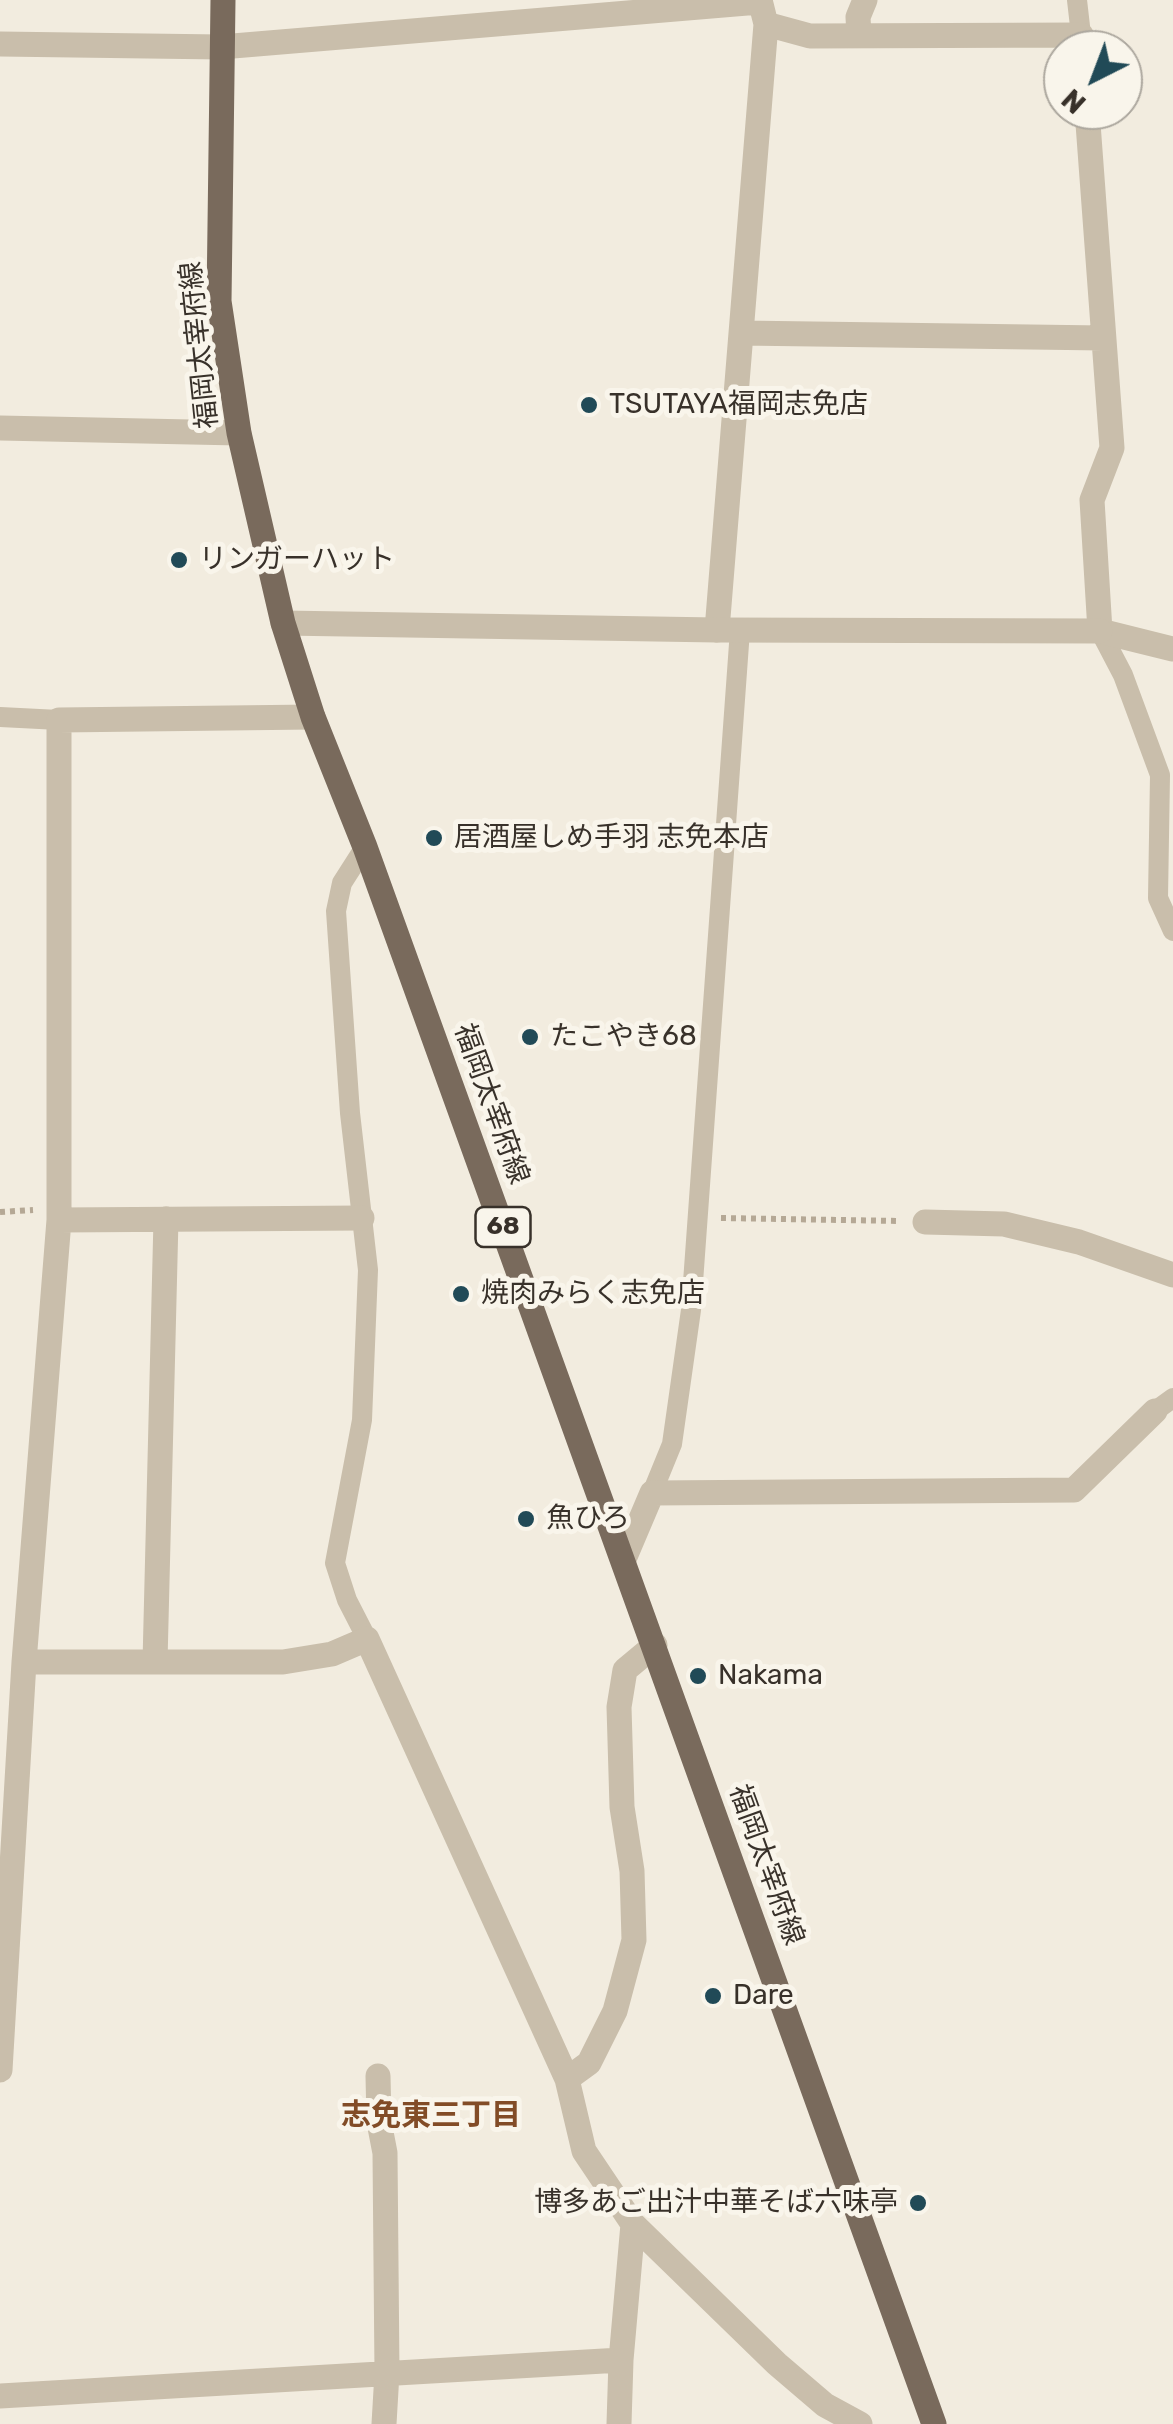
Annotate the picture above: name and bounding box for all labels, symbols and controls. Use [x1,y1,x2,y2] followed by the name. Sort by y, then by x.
[1043,30,1143,130] north arrow
[1055,82,1092,120] text: N
[175,260,225,430] street label: 福岡太宰府線
[609,388,868,422] place label: TSUTAYA福岡志免店
[578,394,600,416] marker: TSUTAYA福岡志免店
[199,543,395,577] place label: リンガーハット
[168,549,190,571] marker: リンガーハット
[454,821,769,855] place label: 居酒屋しめ手羽 志免本店
[423,827,445,849] marker: 居酒屋しめ手羽 志免本店
[446,1019,536,1189] street label: 福岡太宰府線
[550,1020,697,1054] place label: たこやき68
[519,1026,541,1048] marker: たこやき68
[476,1207,530,1247] road number: 68
[481,1277,705,1311] place label: 焼肉みらく志免店
[450,1283,472,1305] marker: 焼肉みらく志免店
[546,1502,630,1536] place label: 魚ひろ
[515,1508,537,1530] marker: 魚ひろ
[718,1659,823,1693] place label: Nakama
[687,1665,709,1687] marker: Nakama
[721,1780,811,1950] street label: 福岡太宰府線
[733,1979,794,2013] place label: Dare
[702,1985,724,2007] marker: Dare
[341,2098,521,2134] district label: 志免東三丁目
[534,2186,898,2220] place label: 博多あご出汁中華そば六味亭
[907,2192,929,2214] marker: 博多あご出汁中華そば六味亭

